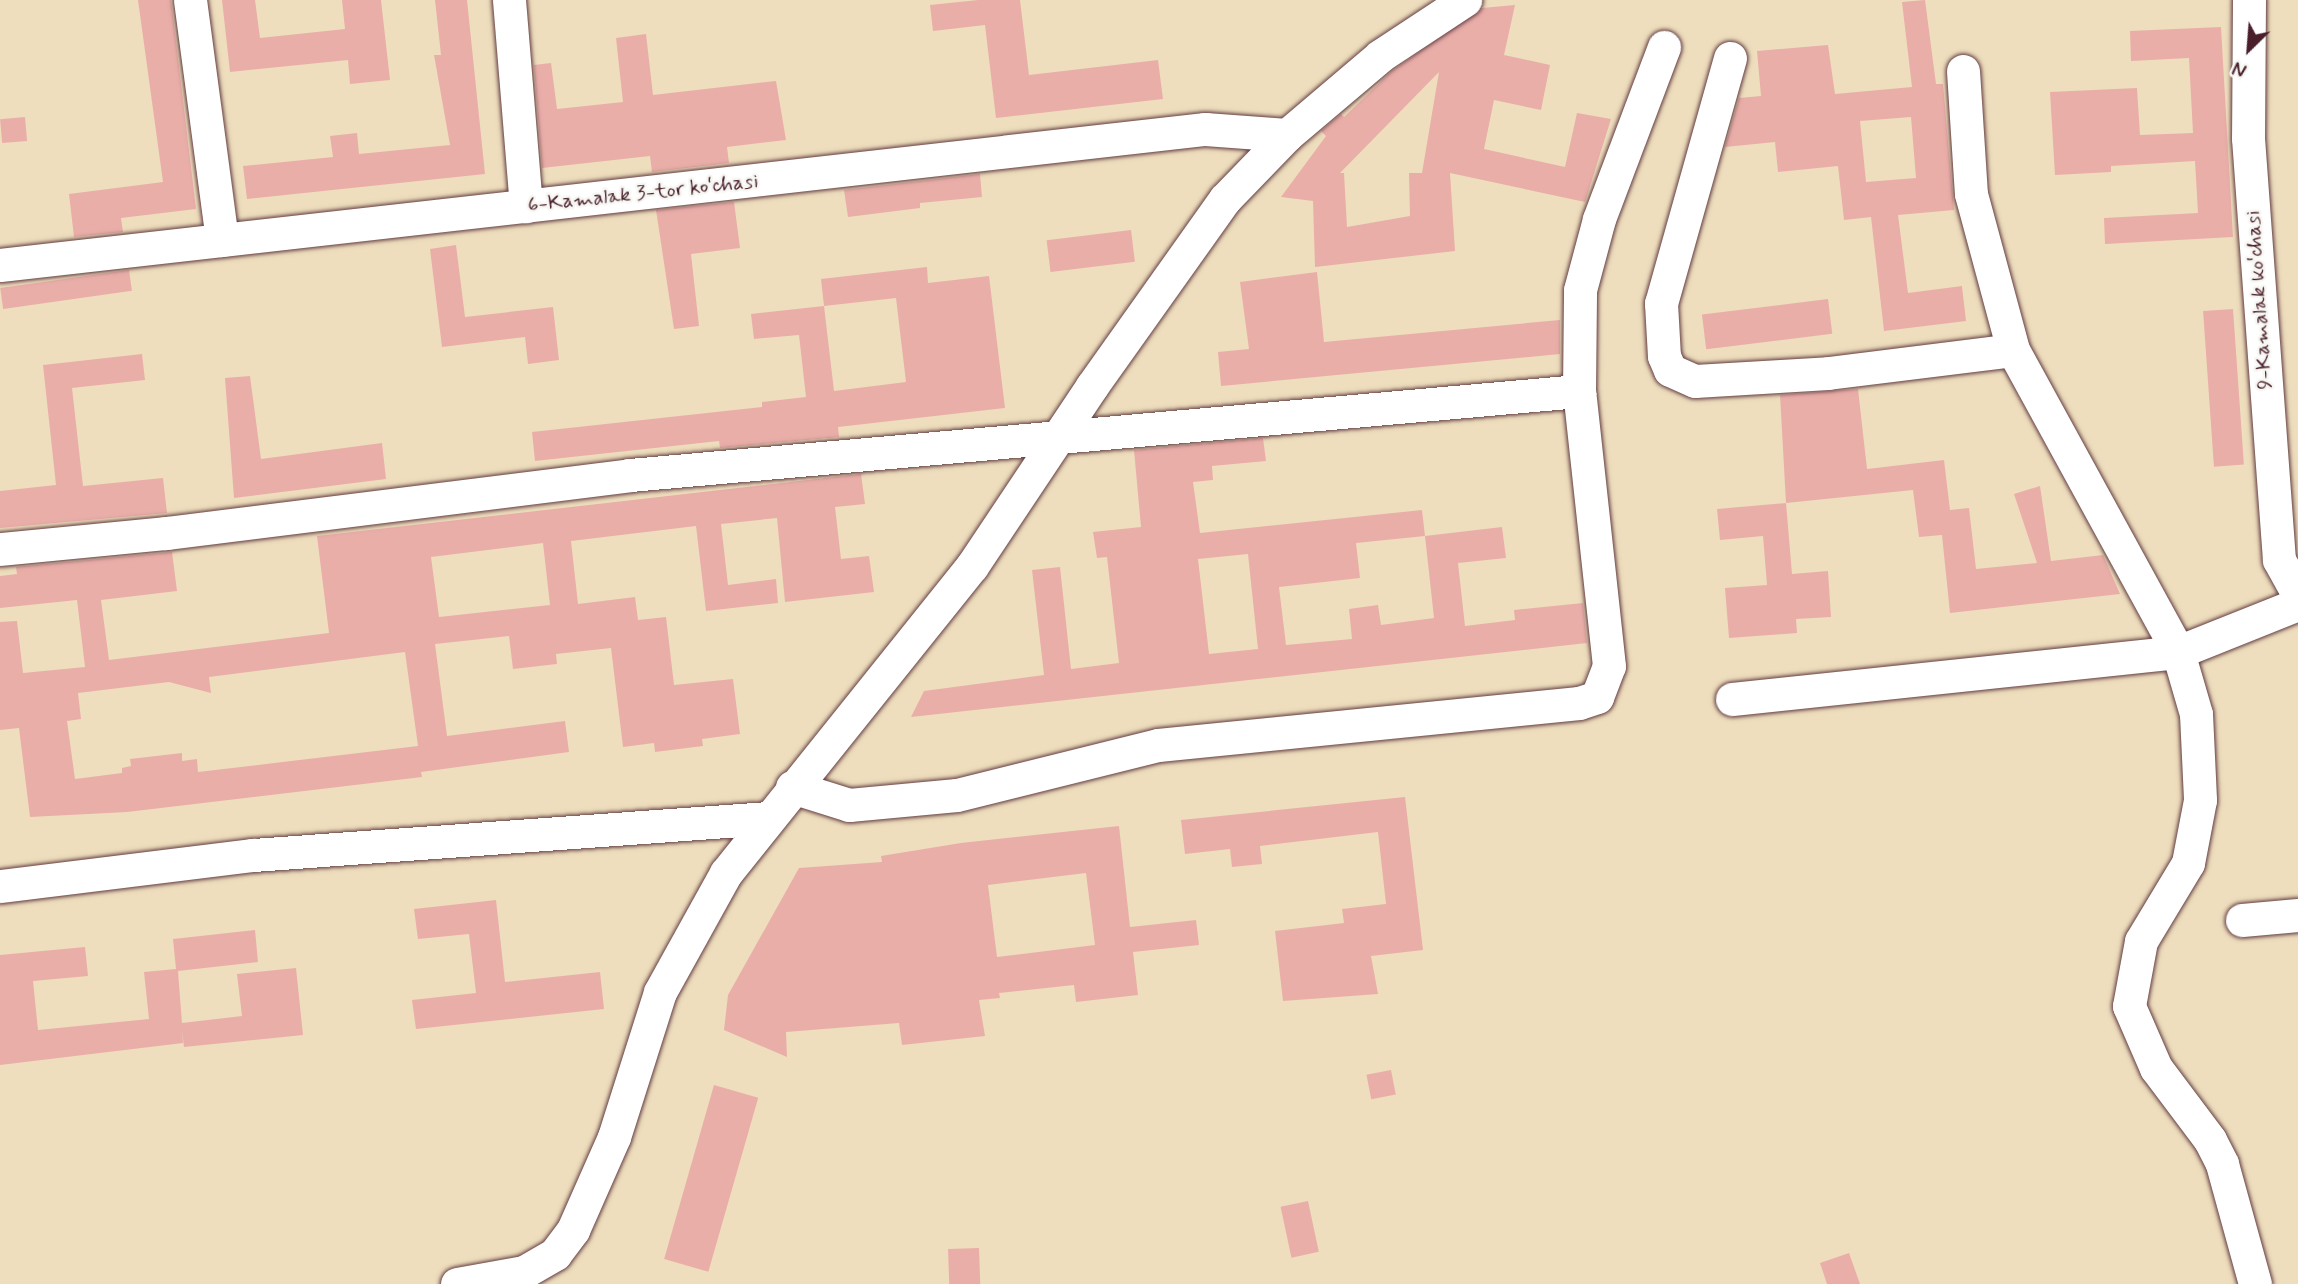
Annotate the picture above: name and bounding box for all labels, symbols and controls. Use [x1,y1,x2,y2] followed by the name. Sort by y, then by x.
[2214,14,2284,84] north arrow
[2229,54,2251,82] text: N
[526,168,760,218] street label: 6-Kamalak 3-tor koʻchasi
[2240,210,2278,390] street label: 9-Kamalak koʻchasi

